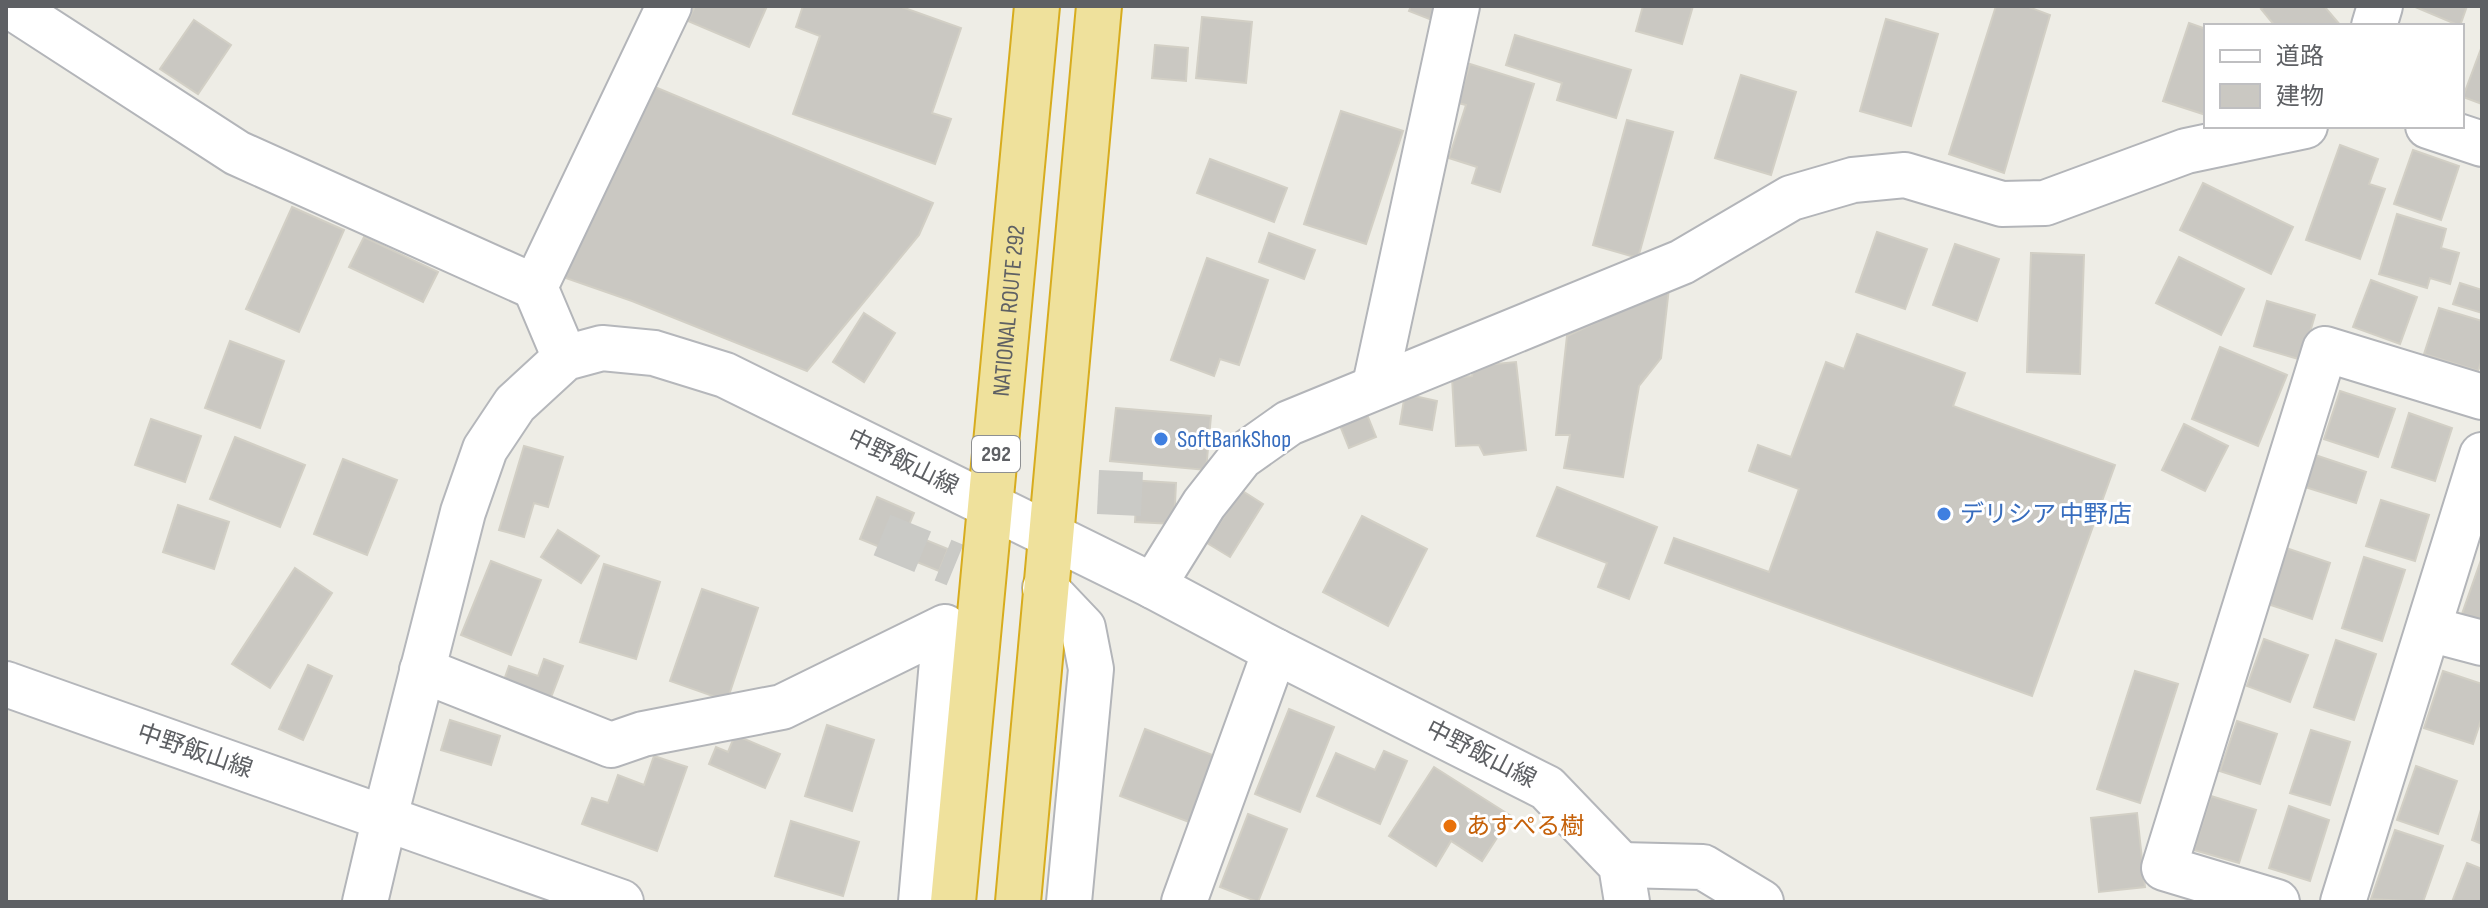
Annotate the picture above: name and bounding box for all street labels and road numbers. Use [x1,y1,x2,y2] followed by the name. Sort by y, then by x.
[986,224,1031,397] street label: NATIONAL ROUTE 292
[843,423,963,501] street label: 中野飯山線
[972,436,1020,472] road number: 292
[1421,714,1541,794] street label: 中野飯山線
[134,718,256,784] street label: 中野飯山線

